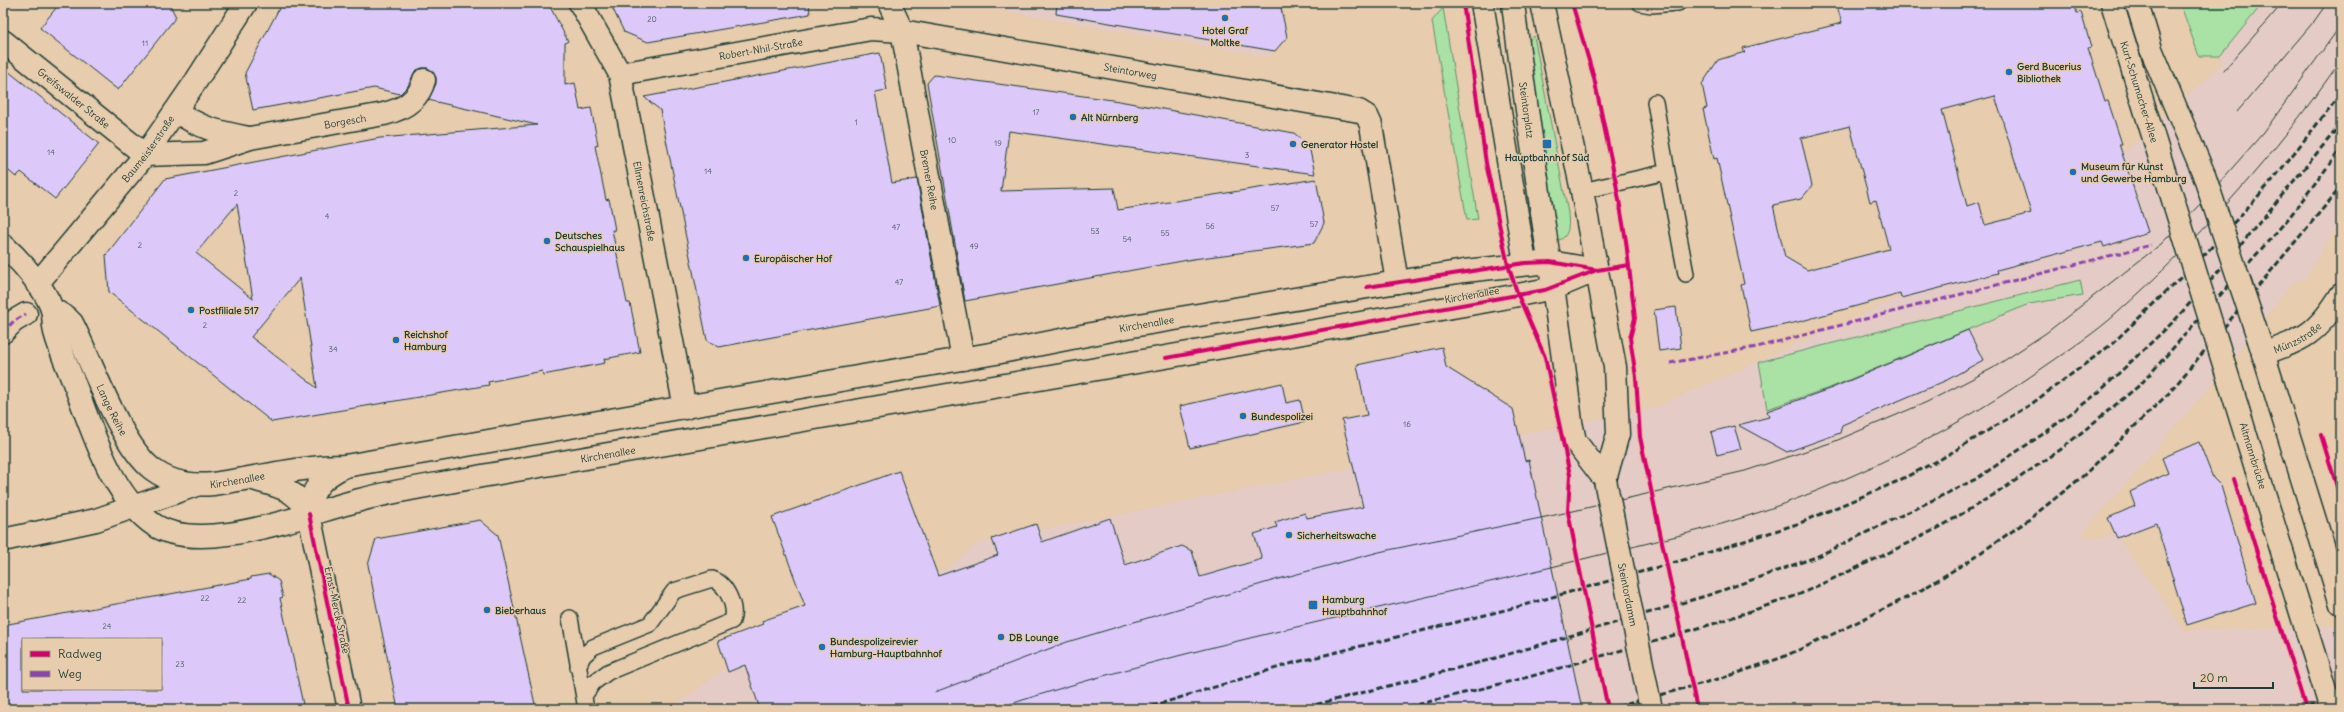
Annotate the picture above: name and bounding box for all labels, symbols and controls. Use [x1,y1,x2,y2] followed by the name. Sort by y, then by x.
[1220,13,1230,23] marker: Hotel Graf Moltke
[647,14,657,24] house number: 20
[1202,24,1249,49] place label: Hotel Graf Moltke
[718,35,804,63] street label: Robert-Nhil-Straße
[142,38,148,48] house number: 11
[2118,39,2161,144] street label: Kurt-Schumacher-Allee
[1103,60,1158,82] street label: Steintorweg
[2017,60,2082,85] place label: Gerd Bucerius Bibliothek
[35,65,113,131] street label: Greifswalder Straße
[2004,67,2014,77] marker: Gerd Bucerius Bibliothek
[1517,81,1537,139] street label: Steintorplatz
[1032,107,1040,117] house number: 17
[323,111,367,131] street label: Borgesch
[1081,111,1139,124] place label: Alt Nürnberg
[1068,112,1078,122] marker: Alt Nürnberg
[119,113,177,185] street label: Baumeisterstraße
[854,117,858,127] house number: 1
[948,135,956,145] house number: 10
[994,138,1002,148] house number: 19
[1301,138,1378,151] place label: Generator Hostel
[1541,138,1553,150] marker: Hauptbahnhof Süd
[1288,139,1298,149] marker: Generator Hostel
[47,147,55,157] house number: 14
[918,148,942,211] street label: Bremer Reihe
[1245,150,1250,160] house number: 3
[1505,151,1589,164] place label: Hauptbahnhof Süd
[631,160,659,242] street label: Ellmenreichstraße
[2081,160,2187,185] place label: Museum für Kunst und Gewerbe Hamburg
[704,166,712,176] house number: 14
[2068,167,2078,177] marker: Museum für Kunst und Gewerbe Hamburg
[234,188,239,198] house number: 2
[1271,203,1279,213] house number: 57
[325,211,330,221] house number: 4
[1310,219,1318,229] house number: 57
[1205,221,1215,231] house number: 56
[892,222,900,232] house number: 47
[1090,226,1100,236] house number: 53
[1160,228,1170,238] house number: 55
[555,229,625,254] place label: Deutsches Schauspielhaus
[1122,234,1132,244] house number: 54
[542,236,552,246] marker: Deutsches Schauspielhaus
[138,240,143,250] house number: 2
[969,241,979,251] house number: 49
[754,252,833,265] place label: Europäischer Hof
[741,253,751,263] marker: Europäischer Hof
[895,277,903,287] house number: 47
[1444,284,1500,306] street label: Kirchenallee
[199,304,259,317] place label: Postfiliale 517
[186,305,196,315] marker: Postfiliale 517
[1118,313,1175,335] street label: Kirchenallee
[2272,319,2324,356] street label: Münzstraße
[203,320,208,330] house number: 2
[404,328,449,353] place label: Reichshof Hamburg
[391,335,401,345] marker: Reichshof Hamburg
[328,344,338,354] house number: 34
[94,382,130,438] street label: Lange Reihe
[1251,410,1313,423] place label: Bundespolizei
[1238,411,1248,421] marker: Bundespolizei
[1403,419,1411,429] house number: 16
[2237,421,2269,491] street label: Altmannbrücke
[580,443,636,465] street label: Kirchenallee
[209,469,266,491] street label: Kirchenallee
[1297,529,1377,542] place label: Sicherheitswache
[1284,530,1294,540] marker: Sicherheitswache
[1615,562,1641,628] street label: Steintordamm
[321,565,353,655] street label: Ernst-Merck-Straße
[201,593,210,603] house number: 22
[1322,593,1388,618] place label: Hamburg Hauptbahnhof
[238,595,247,605] house number: 22
[1307,599,1319,611] marker: Hamburg Hauptbahnhof
[495,604,546,617] place label: Bieberhaus
[482,605,492,615] marker: Bieberhaus
[103,621,112,631] house number: 24
[1009,631,1059,644] place label: DB Lounge
[996,632,1006,642] marker: DB Lounge
[830,635,943,660] place label: Bundespolizeirevier Hamburg-Hauptbahnhof
[22,638,162,690] legend
[817,642,827,652] marker: Bundespolizeirevier Hamburg-Hauptbahnhof
[58,646,102,661] text: Radweg
[176,659,185,669] house number: 23
[2194,664,2273,690] scale bar
[58,666,82,681] text: Weg
[2200,670,2228,685] text: 20 m

